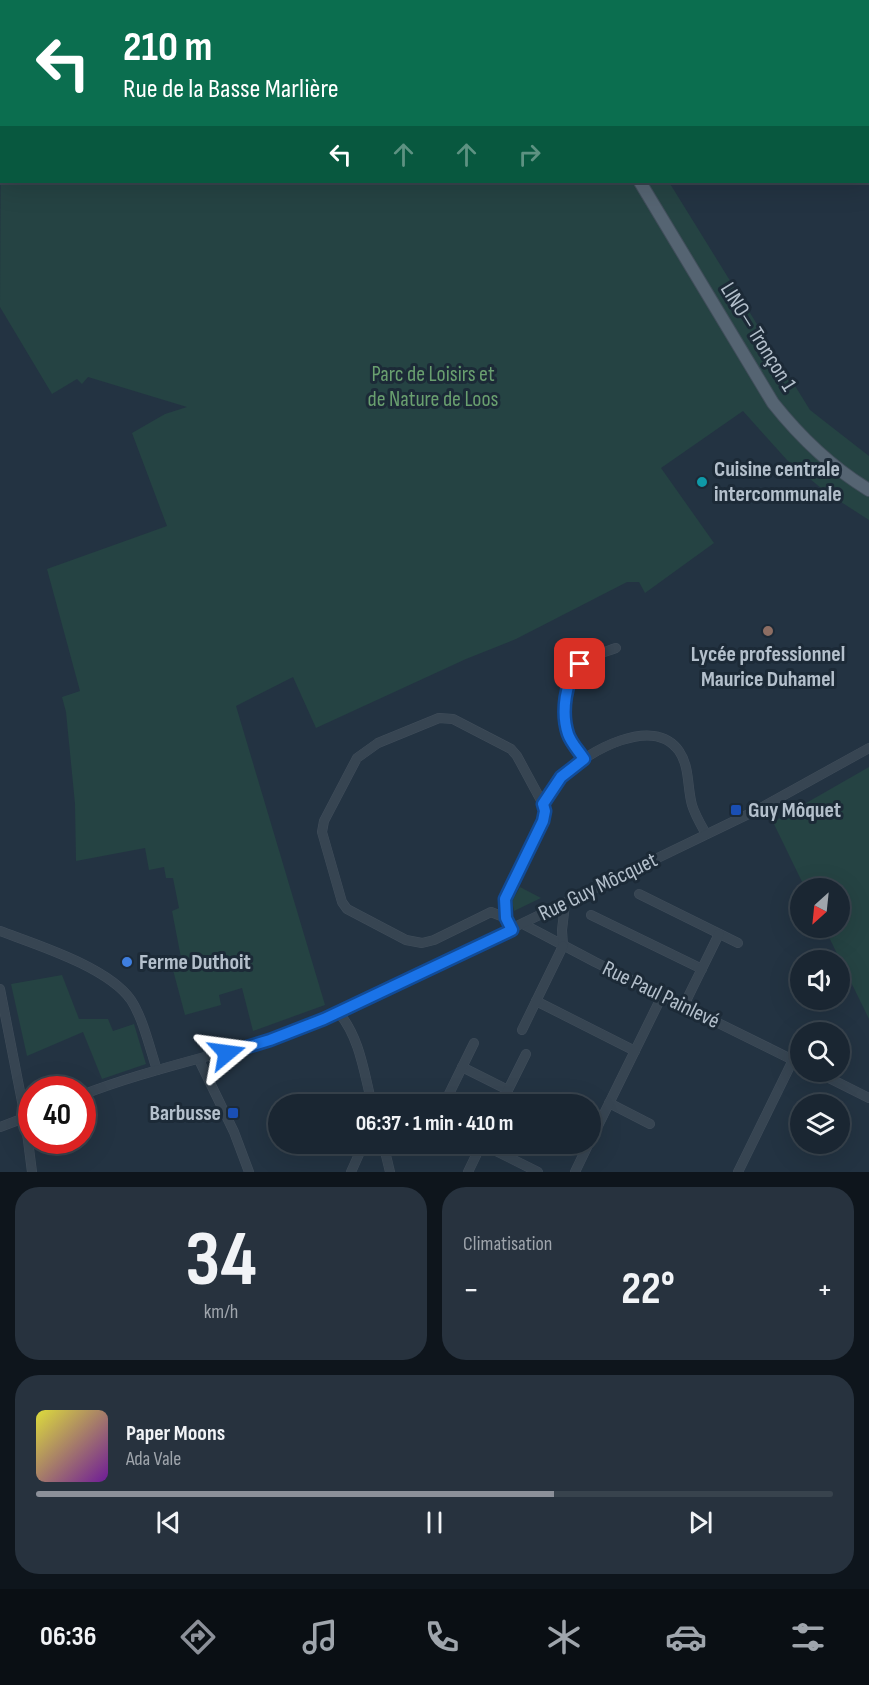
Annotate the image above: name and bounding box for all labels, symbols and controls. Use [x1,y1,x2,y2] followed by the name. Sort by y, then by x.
[123,22,212,73] text: 210 m
[24,24,102,102] icon: left
[123,73,339,105] text: Rue de la Basse Marlière
[324,138,357,171] icon: left
[387,138,420,171] icon: ahead
[450,138,483,171] icon: ahead
[513,138,546,171] icon: right
[714,278,802,397] street label: LINO— Tronçon 1
[368,361,499,413] park label: Parc de Loisirs et de Nature de Loos
[714,456,842,508] place label: Cuisine centrale intercommunale
[695,475,709,489] marker: Cuisine centrale intercommunale
[761,624,775,638] marker: Lycée professionnel Maurice Duhamel
[554,638,605,689] pin
[691,641,845,693] place label: Lycée professionnel Maurice Duhamel
[563,647,596,680] icon: arrive
[748,797,841,824] place label: Guy Môquet
[729,803,743,817] marker: Guy Môquet
[534,847,662,927] street label: Rue Guy Môcquet
[790,878,850,938] north arrow
[790,878,850,1154] map controls
[139,949,251,976] place label: Ferme Duthoit
[790,950,850,1010] button: sound
[120,955,134,969] marker: Ferme Duthoit
[598,955,724,1035] street label: Rue Paul Painlevé
[195,1021,259,1085] position arrow
[790,1022,850,1082] button: search
[18,1076,96,1154] speed limit sign: 40
[790,1094,850,1154] button: layers
[149,1100,221,1127] place label: Barbusse
[226,1106,240,1120] marker: Barbusse
[356,1110,513,1137] text: 06:37 · 1 min · 410 m
[185,1214,257,1307] text: 34
[463,1232,552,1256] text: Climatisation
[621,1262,675,1317] text: 22°
[463,1270,479,1310] text: −
[817,1270,833,1310] text: +
[204,1300,238,1324] text: km/h
[126,1420,225,1447] text: Paper Moons
[126,1447,181,1471] text: Ada Vale
[152,1506,185,1539] icon: previous
[418,1506,451,1539] icon: pause
[684,1506,717,1539] icon: next
[177,1616,219,1658] icon: directions
[299,1616,341,1658] icon: music
[421,1616,463,1658] icon: phone
[543,1616,585,1658] icon: climate
[665,1616,707,1658] icon: car
[787,1616,829,1658] icon: filters
[40,1621,96,1653] text: 06:36

